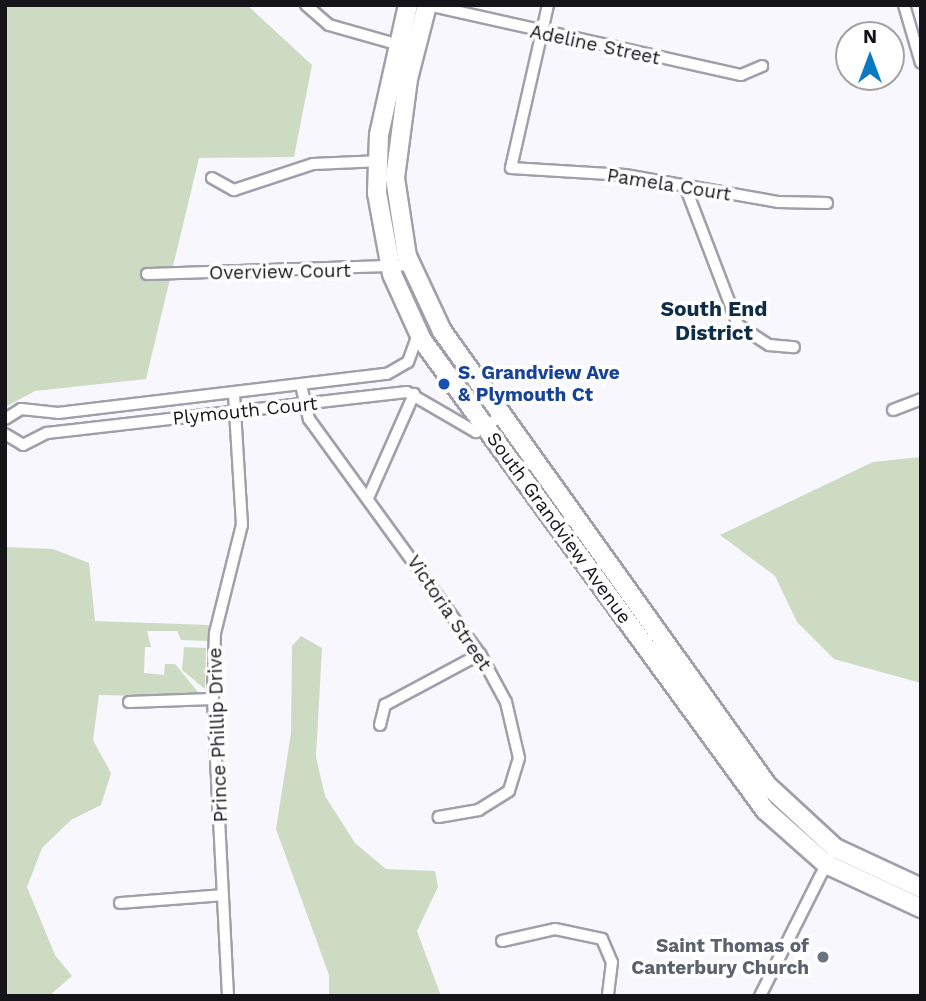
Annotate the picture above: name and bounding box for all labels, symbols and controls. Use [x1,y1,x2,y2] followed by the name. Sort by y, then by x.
[528,20,662,70] street label: Adeline Street
[835,21,905,91] north arrow
[863,25,877,48] text: N
[605,164,733,206] street label: Pamela Court
[209,259,351,285] street label: Overview Court
[660,296,768,346] district label: South End District
[458,362,621,406] place label: S. Grandview Ave & Plymouth Ct
[436,376,452,392] marker: S. Grandview Ave & Plymouth Ct
[171,392,319,430] street label: Plymouth Court
[481,427,637,629] street label: South Grandview Avenue
[402,551,496,675] street label: Victoria Street
[204,647,232,823] street label: Prince Phillip Drive
[631,935,809,979] place label: Saint Thomas of Canterbury Church
[815,949,831,965] marker: Saint Thomas of Canterbury Church

